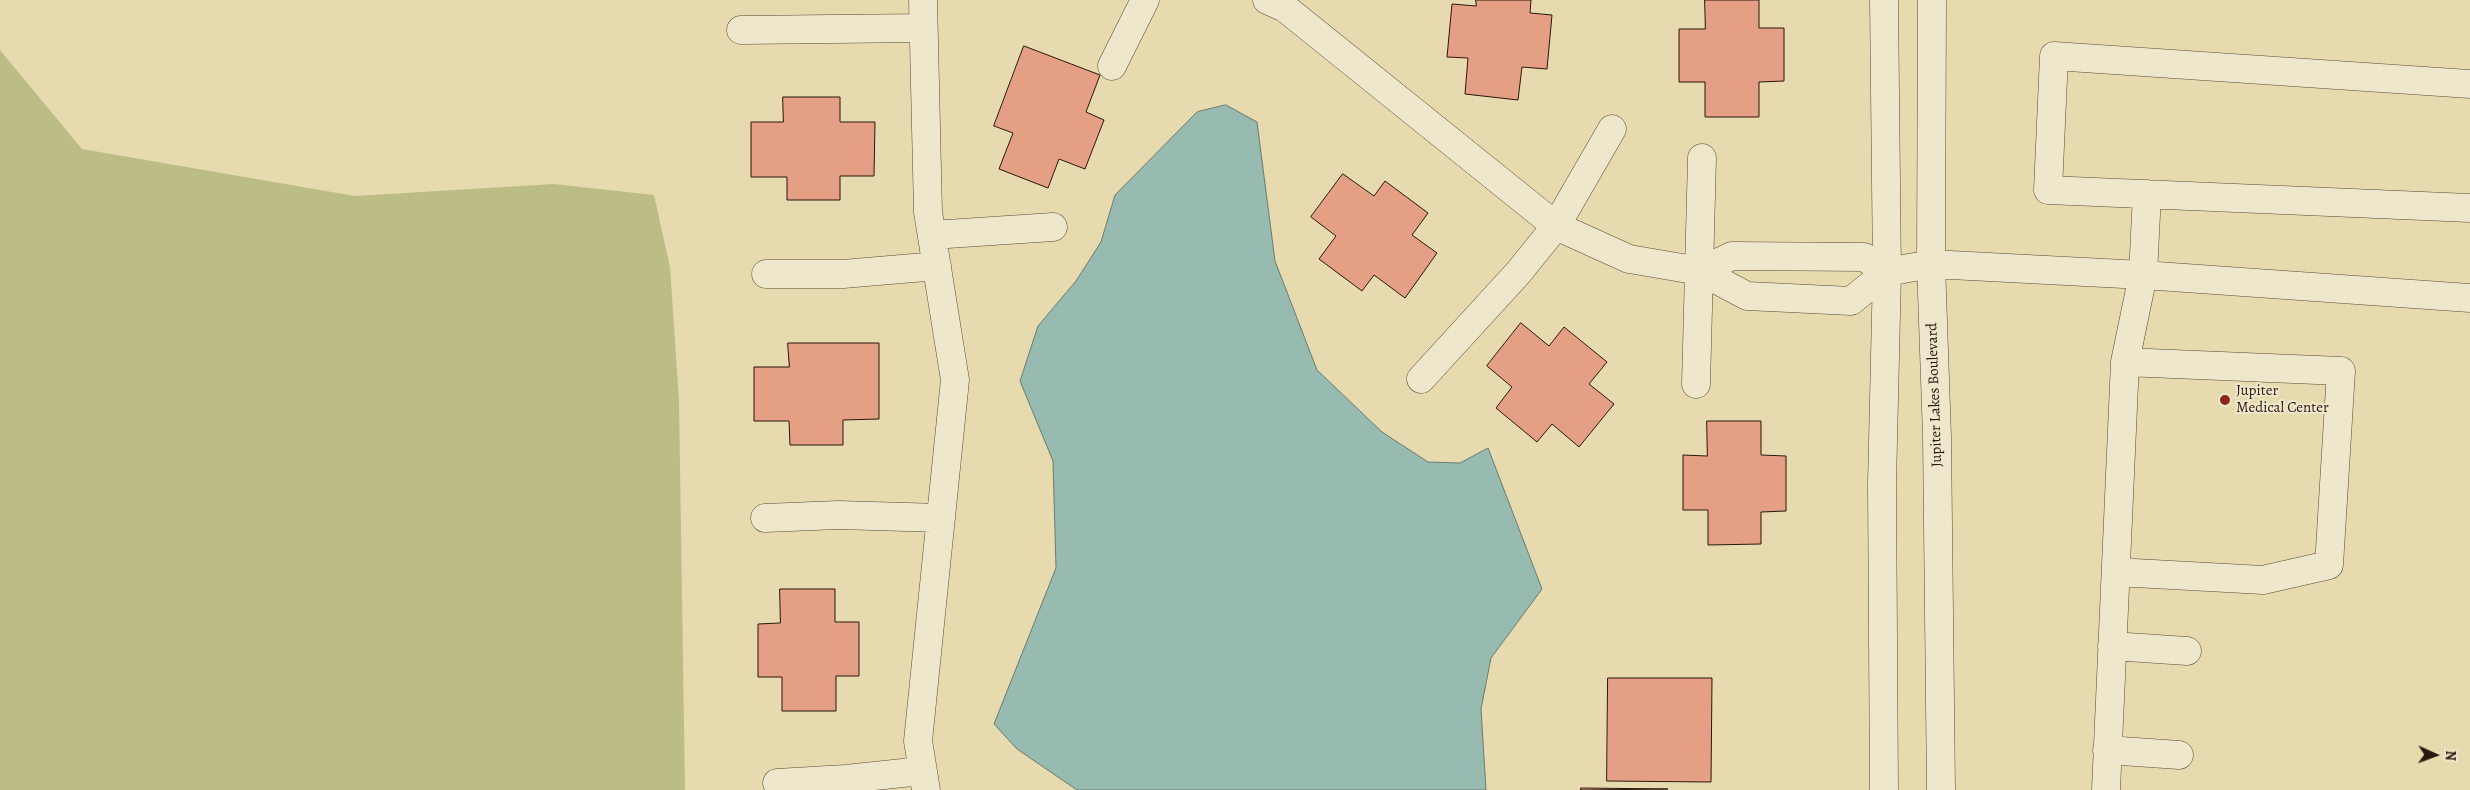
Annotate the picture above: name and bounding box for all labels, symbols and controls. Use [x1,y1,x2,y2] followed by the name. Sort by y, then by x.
[1923,323,1947,467] street label: Jupiter Lakes Boulevard
[2236,382,2329,417] place label: Jupiter Medical Center
[2218,393,2232,407] marker: Jupiter Medical Center
[2410,730,2460,780] north arrow
[2441,750,2460,761] text: N

